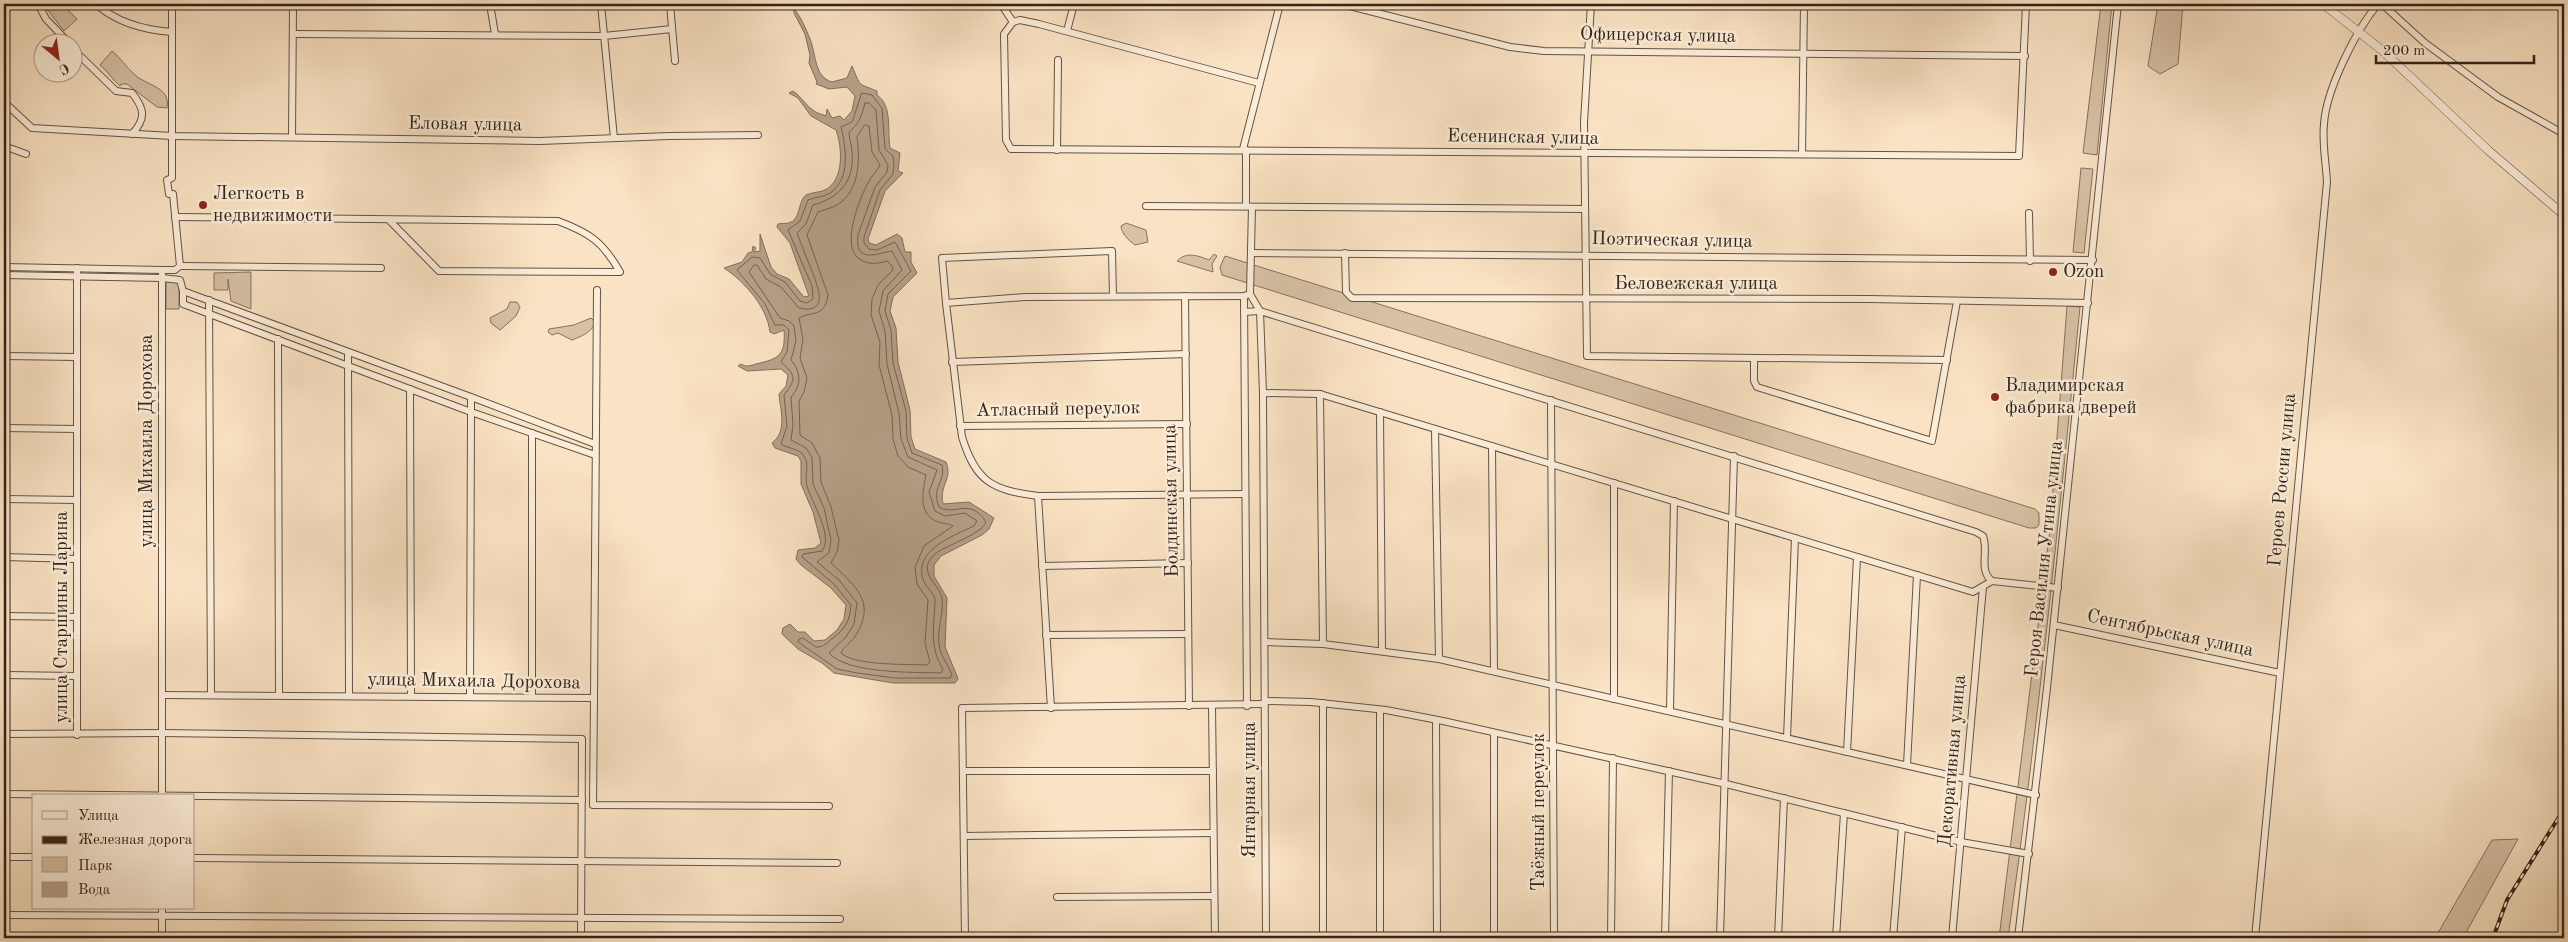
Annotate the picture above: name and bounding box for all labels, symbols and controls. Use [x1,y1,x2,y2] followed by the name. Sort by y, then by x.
[1580,25,1737,47] street label: Офицерская улица
[32,32,82,82] north arrow
[2376,32,2533,64] scale bar
[2383,44,2425,59] text: 200 m
[56,60,71,77] text: С
[408,115,523,136] street label: Еловая улица
[1447,127,1600,149] street label: Есенинская улица
[213,185,333,226] place label: Легкость в недвижимости
[197,199,209,211] marker: Легкость в недвижимости
[1591,230,1753,252] street label: Поэтическая улица
[2063,263,2104,282] place label: Ozon
[2047,266,2059,278] marker: Ozon
[1614,275,1778,294] street label: Беловежская улица
[138,334,157,548] street label: улица Михаила Дорохова
[2005,377,2137,418] place label: Владимирская фабрика дверей
[1989,391,2001,403] marker: Владимирская фабрика дверей
[2266,392,2300,568] street label: Героев России улица
[976,399,1141,421] street label: Атласный переулок
[1161,424,1183,578] street label: Болдинская улица
[2023,439,2067,678] street label: Героя Василия Утина улица
[53,510,72,723] street label: улица Старшины Ларина
[2085,607,2256,661] street label: Сентябрьская улица
[367,671,581,693] street label: улица Михаила Дорохова
[1936,673,1970,848] street label: Декоративная улица
[1241,721,1260,858] street label: Янтарная улица
[1530,732,1549,891] street label: Таёжный переулок
[32,794,195,910] legend
[78,809,119,824] text: Улица
[78,833,193,848] text: Железная дорога
[78,859,113,874] text: Парк
[78,883,111,898] text: Вода

